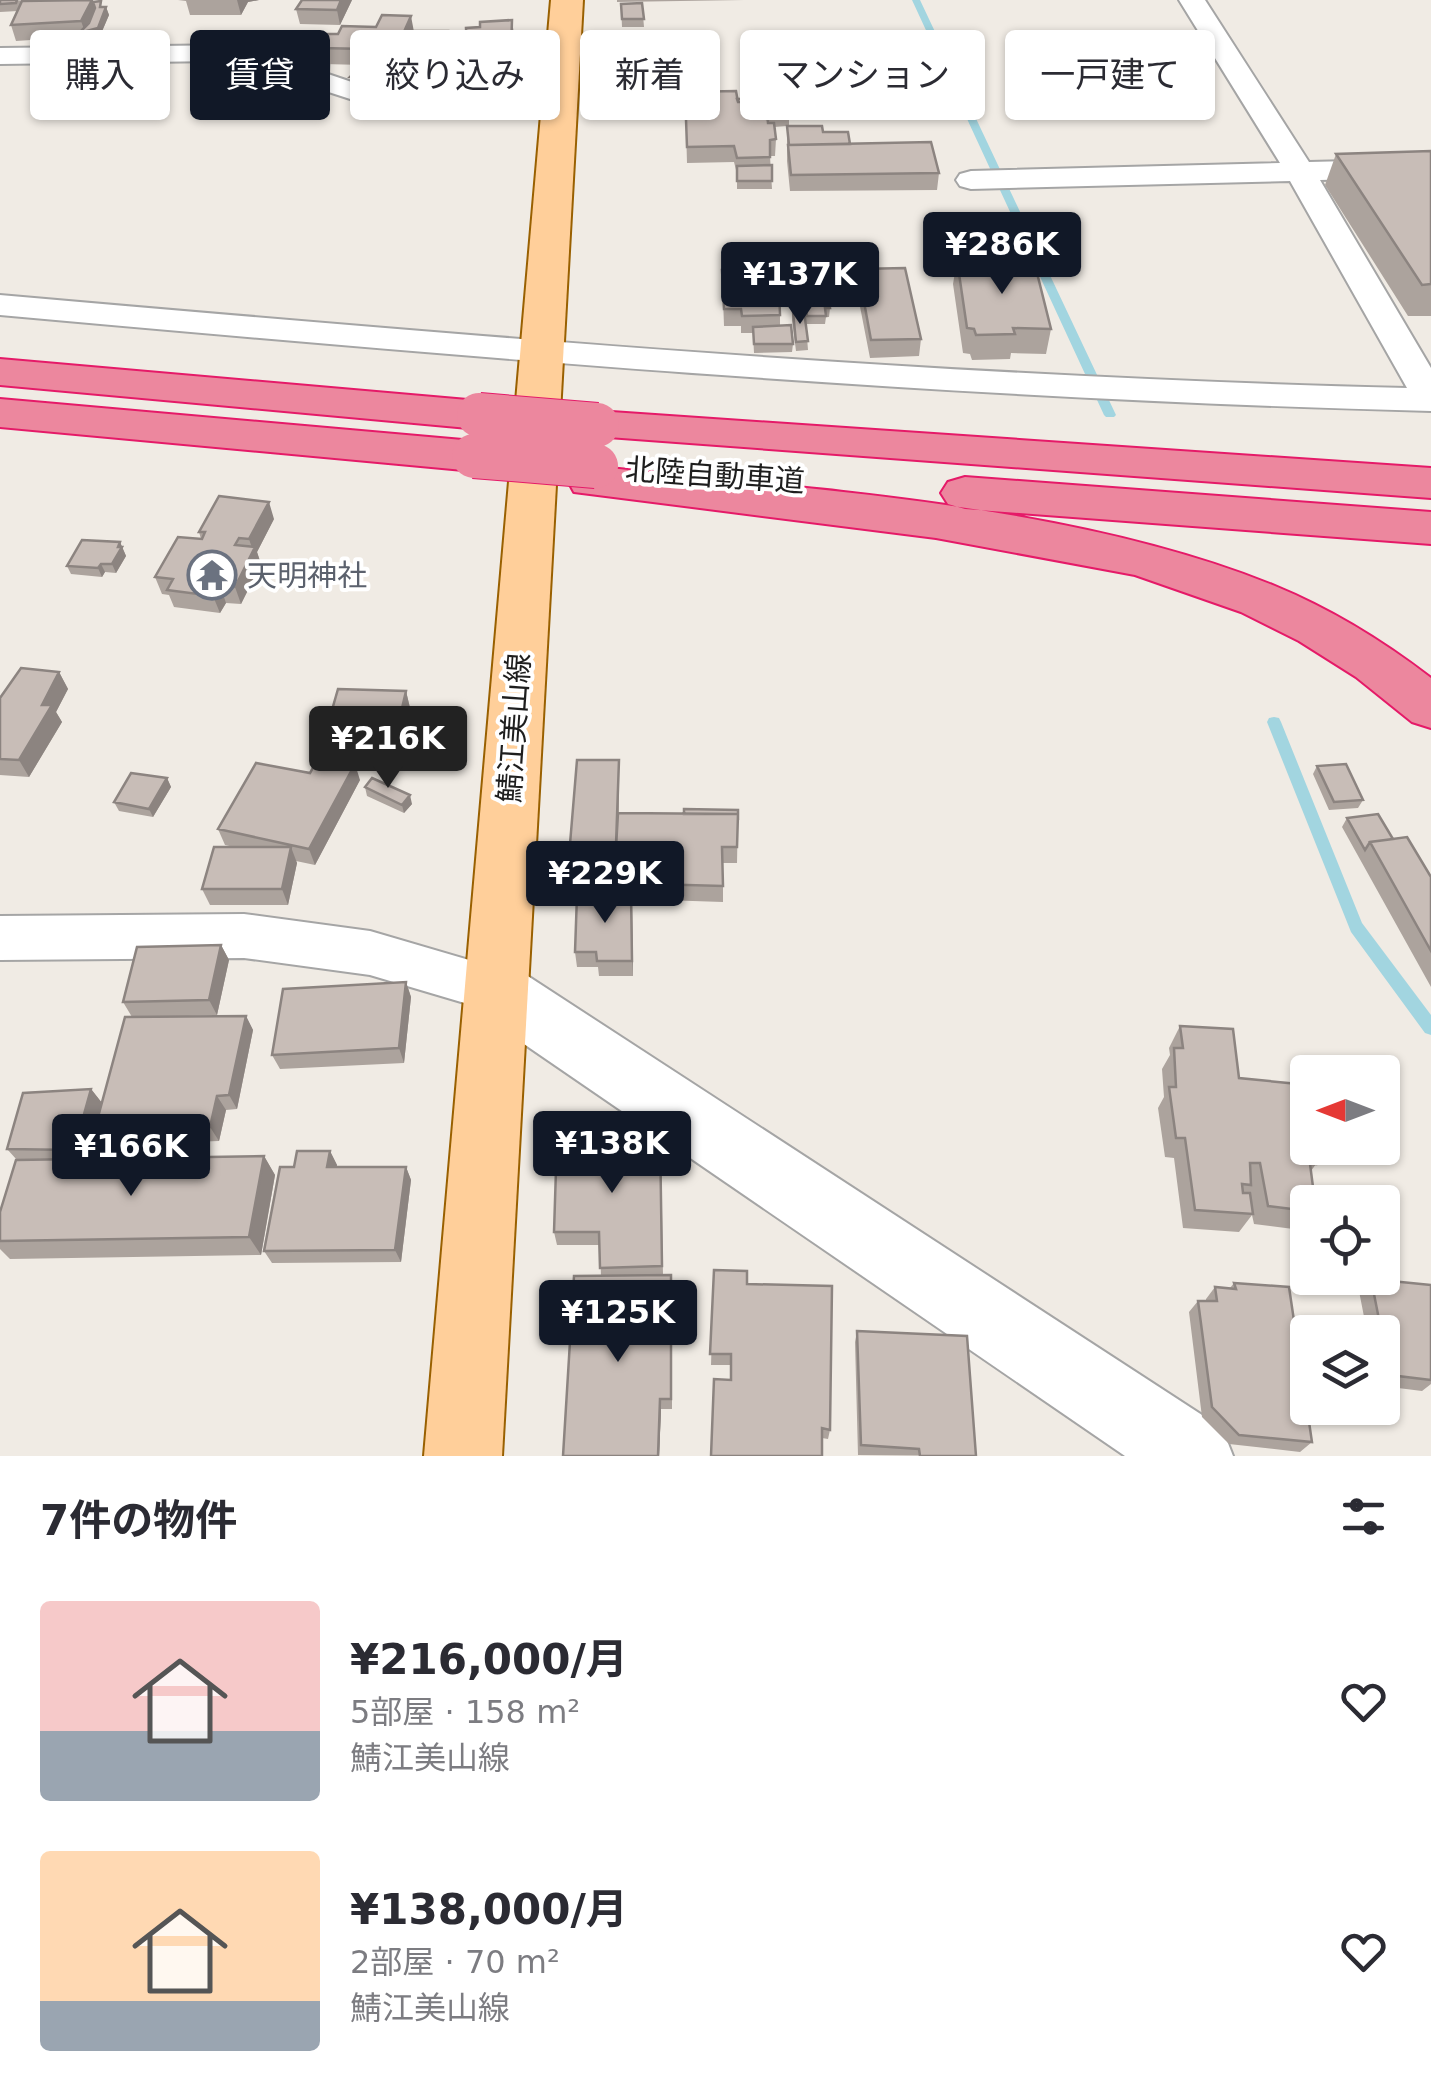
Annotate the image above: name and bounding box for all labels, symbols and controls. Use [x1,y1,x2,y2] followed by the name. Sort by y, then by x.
[30,30,170,120] chip: 購入
[190,30,330,120] chip: 賃貸
[350,30,560,120] chip: 絞り込み
[580,30,720,120] chip: 新着
[740,30,985,120] chip: マンション
[1005,30,1215,120] chip: 一戸建て
[932,212,1072,297] pin: ¥286K
[945,225,1059,263] text: ¥286K
[730,242,870,327] pin: ¥137K
[743,255,857,293] text: ¥137K
[624,451,806,499] street label: 北陸自動車道
[186,549,238,601] temple icon: 天明神社
[247,558,367,593] place label: 天明神社
[491,652,537,804] street label: 鯖江美山線
[318,706,458,791] pin: ¥216K
[331,719,445,757] text: ¥216K
[535,841,675,926] pin: ¥229K
[548,854,662,892] text: ¥229K
[1290,1055,1400,1165] north arrow
[1290,1055,1400,1425] map controls
[542,1111,682,1196] pin: ¥138K
[61,1114,201,1199] pin: ¥166K
[555,1124,669,1162] text: ¥138K
[74,1127,188,1165] text: ¥166K
[1290,1185,1400,1295] button: locate
[548,1280,688,1365] pin: ¥125K
[561,1293,675,1331] text: ¥125K
[1290,1315,1400,1425] button: layers
[1336,1489,1391,1544] icon: filters
[40,1496,237,1545] text: 7件の物件
[350,1635,628,1684] text: ¥216,000/月
[120,1641,240,1761] icon: home
[1336,1674,1391,1729] icon: heart
[350,1693,580,1731] text: 5部屋 · 158 m²
[350,1739,510,1777] text: 鯖江美山線
[350,1885,628,1934] text: ¥138,000/月
[120,1891,240,2011] icon: home
[1336,1924,1391,1979] icon: heart
[350,1943,560,1981] text: 2部屋 · 70 m²
[350,1989,510,2027] text: 鯖江美山線

